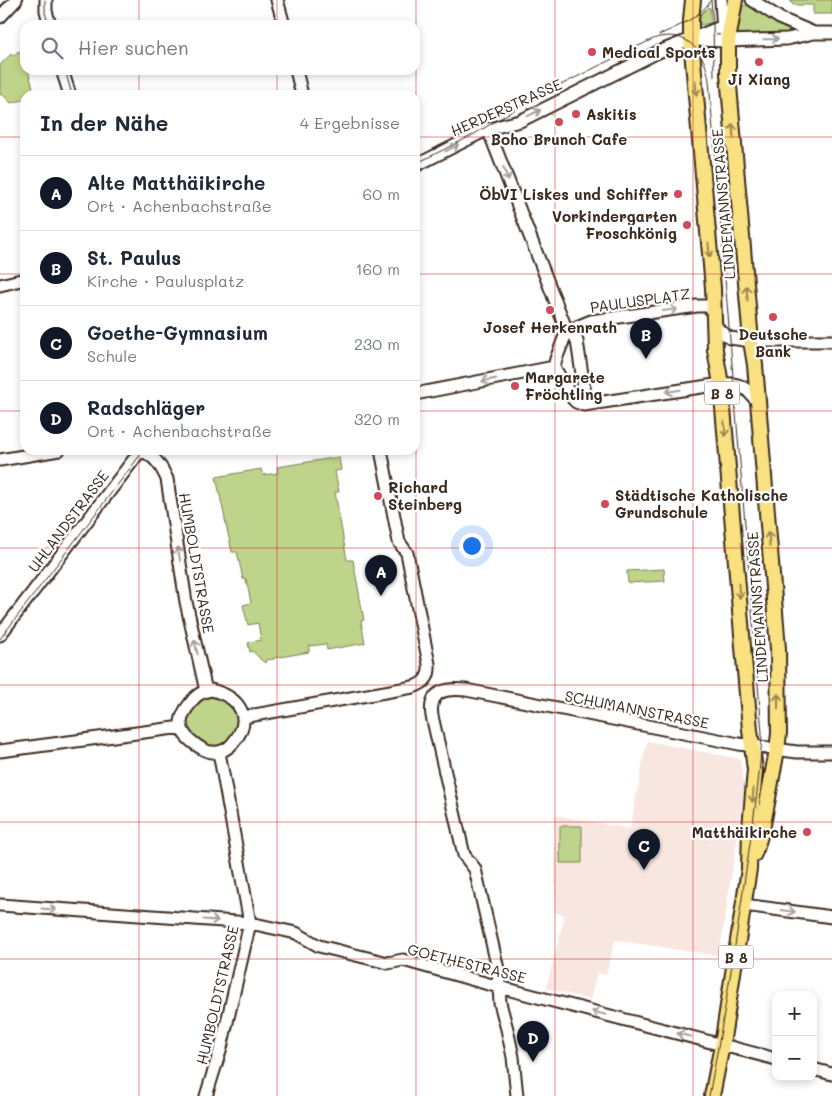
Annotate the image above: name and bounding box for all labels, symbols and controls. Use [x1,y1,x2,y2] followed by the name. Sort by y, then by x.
[20,20,420,75] search box
[38,34,66,62] icon: search
[78,35,189,60] text: Hier suchen
[763,35,779,44] one-way arrow
[602,42,715,62] place label: Medical Sports
[586,46,598,58] marker: Medical Sports
[753,56,765,68] marker: Ji Xiang
[728,69,790,89] place label: Ji Xiang
[447,73,565,140] street label: HERDERSTRASSE
[691,80,700,96] one-way arrow
[586,104,636,124] place label: Askitis
[526,108,541,117] one-way arrow
[570,108,582,120] marker: Askitis
[40,109,168,136] text: In der Nähe
[300,112,400,133] text: 4 Ergebnisse
[553,116,565,128] marker: Boho Brunch Cafe
[728,123,738,139] one-way arrow
[706,127,740,280] street label: LINDEMANNSTRASSE
[491,129,627,149] place label: Boho Brunch Cafe
[444,143,459,152] one-way arrow
[502,166,511,182] one-way arrow
[87,170,265,195] text: Alte Matthäikirche
[50,183,62,204] text: A
[363,183,400,204] text: 60 m
[479,184,668,204] place label: ÖbVI Liskes und Schiffer
[672,188,684,200] marker: ÖbVI Liskes und Schiffer
[87,195,272,216] text: Ort · Achenbachstraße
[552,206,677,243] place label: Vorkindergarten Froschkönig
[681,219,693,231] marker: Vorkindergarten Froschkönig
[705,241,714,257] one-way arrow
[87,245,181,270] text: St. Paulus
[51,258,61,279] text: B
[355,258,400,279] text: 160 m
[87,270,244,291] text: Kirche · Paulusplatz
[589,283,691,317] street label: PAULUSPLATZ
[742,285,752,301] one-way arrow
[544,304,556,316] marker: Josef Herkenrath
[661,305,677,315] one-way arrow
[767,311,779,323] marker: Deutsche Bank
[483,317,617,337] place label: Josef Herkenrath
[630,318,662,359] pin: B
[87,320,268,345] text: Goethe-Gymnasium
[738,324,808,361] place label: Deutsche Bank
[50,333,62,354] text: C
[354,333,400,354] text: 230 m
[87,345,137,366] text: Schule
[525,367,605,404] place label: Margarete Fröchtling
[482,375,498,385] one-way arrow
[509,380,521,392] marker: Margarete Fröchtling
[704,382,740,404] road number: B 8
[665,386,681,396] one-way arrow
[87,395,205,420] text: Radschläger
[50,408,62,429] text: D
[354,408,400,429] text: 320 m
[87,420,272,441] text: Ort · Achenbachstraße
[720,421,730,437] one-way arrow
[23,466,113,576] street label: UHLANDSTRASSE
[388,477,462,514] place label: Richard Steinberg
[615,485,788,522] place label: Städtische Katholische Grundschule
[372,490,384,502] marker: Richard Steinberg
[175,491,219,635] street label: HUMBOLDTSTRASSE
[599,498,611,510] marker: Städtische Katholische Grundschule
[742,530,772,683] street label: LINDEMANNSTRASSE
[765,532,774,548] one-way arrow
[459,533,485,559] your location
[173,546,183,562] one-way arrow
[365,555,397,596] pin: A
[734,583,743,599] one-way arrow
[191,639,200,655] one-way arrow
[563,685,711,733] street label: SCHUMANNSTRASSE
[774,694,783,710] one-way arrow
[748,787,757,803] one-way arrow
[692,822,797,842] place label: Matthäikirche
[801,826,813,838] marker: Matthäikirche
[628,829,660,870] pin: C
[40,904,56,913] one-way arrow
[779,906,795,916] one-way arrow
[202,915,218,925] one-way arrow
[191,923,243,1067] street label: HUMBOLDTSTRASSE
[406,939,529,987] street label: GOETHESTRASSE
[718,946,754,969] road number: B 8
[772,991,817,1081] map controls
[772,991,817,1036] button: +
[591,1008,607,1017] one-way arrow
[517,1021,549,1062] pin: D
[677,1030,693,1039] one-way arrow
[772,1036,817,1081] button: −

